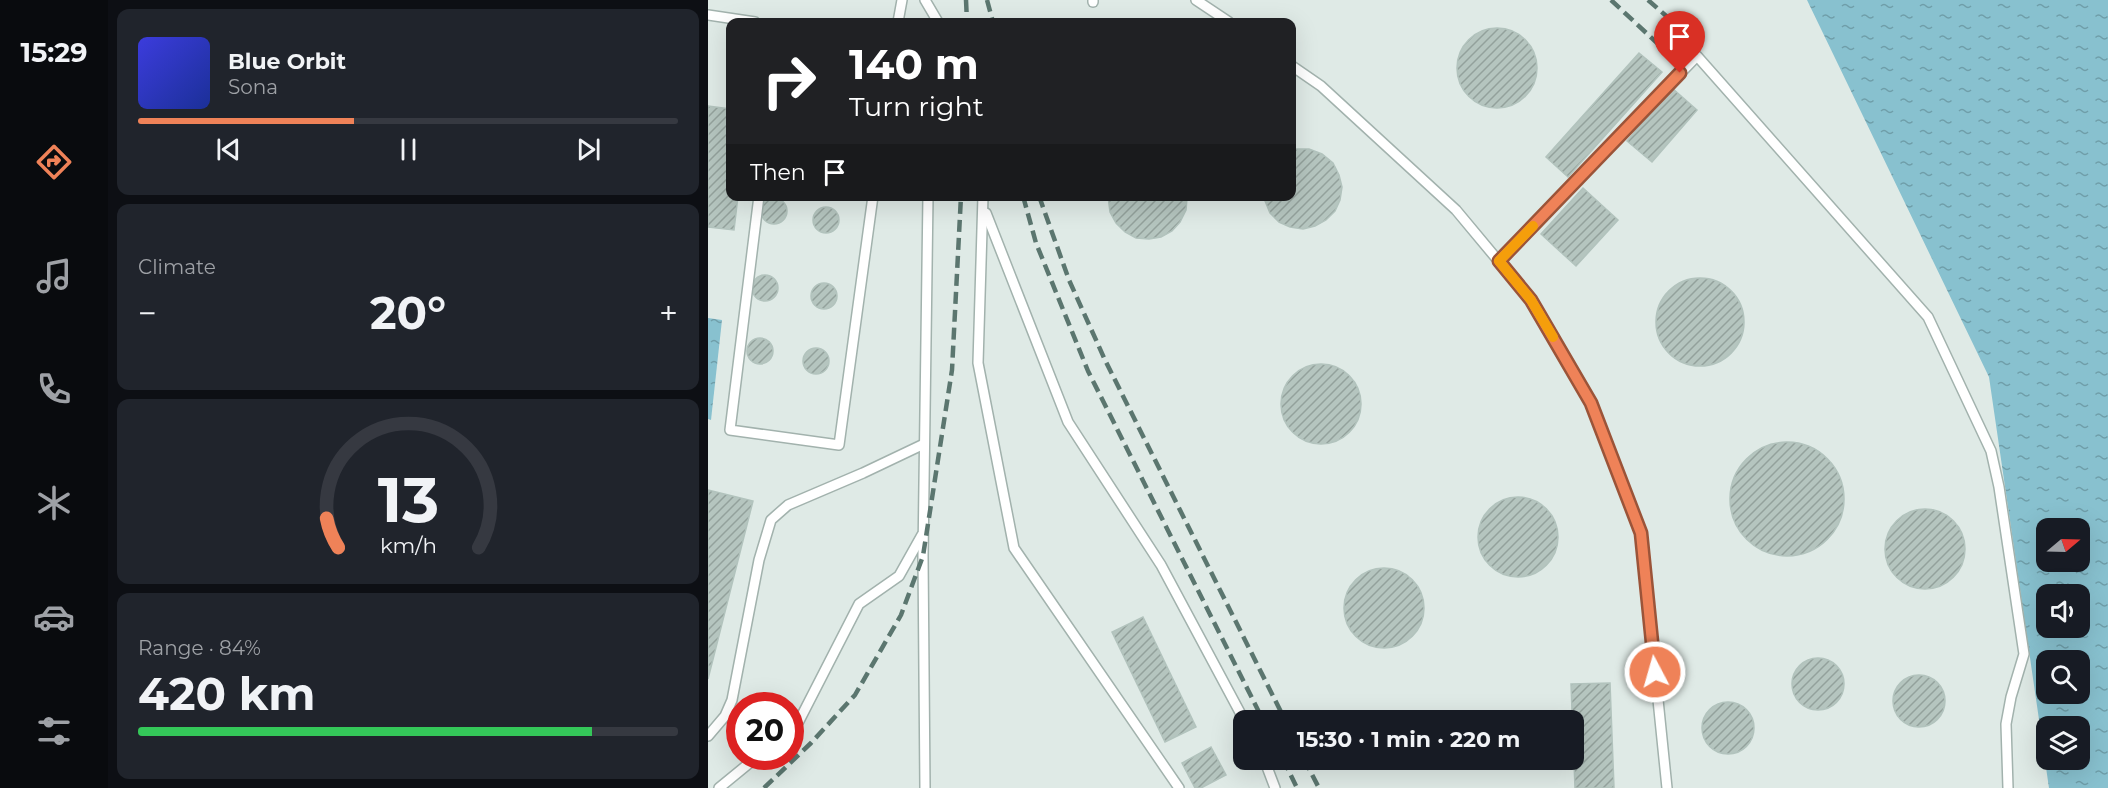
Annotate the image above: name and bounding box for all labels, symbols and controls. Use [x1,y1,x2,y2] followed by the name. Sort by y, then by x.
[1654,11,1705,73] pin
[1663,20,1696,53] icon: arrive
[21,36,87,69] text: 15:29
[849,38,979,90] text: 140 m
[750,42,828,120] icon: right
[228,48,346,75] text: Blue Orbit
[228,75,278,99] text: Sona
[849,90,984,123] text: Turn right
[212,133,245,166] icon: previous
[392,133,425,166] icon: pause
[572,133,605,166] icon: next
[33,141,75,183] icon: directions
[818,156,851,189] icon: arrive
[750,159,806,186] text: Then
[33,255,75,297] icon: music
[138,255,216,279] text: Climate
[370,285,446,340] text: 20°
[138,293,157,333] text: −
[659,293,678,333] text: +
[33,368,75,410] icon: phone
[377,463,439,539] text: 13
[33,482,75,524] icon: climate
[2036,518,2090,572] north arrow
[2036,518,2090,770] map controls
[379,533,437,559] text: km/h
[2036,584,2090,638] button: sound
[33,596,75,638] icon: car
[138,636,261,660] text: Range · 84%
[1623,640,1687,704] position arrow
[2036,650,2090,704] button: search
[138,666,315,721] text: 420 km
[726,692,804,770] speed limit sign: 20
[33,710,75,752] icon: filters
[2036,716,2090,770] button: layers
[1297,726,1520,753] text: 15:30 · 1 min · 220 m

